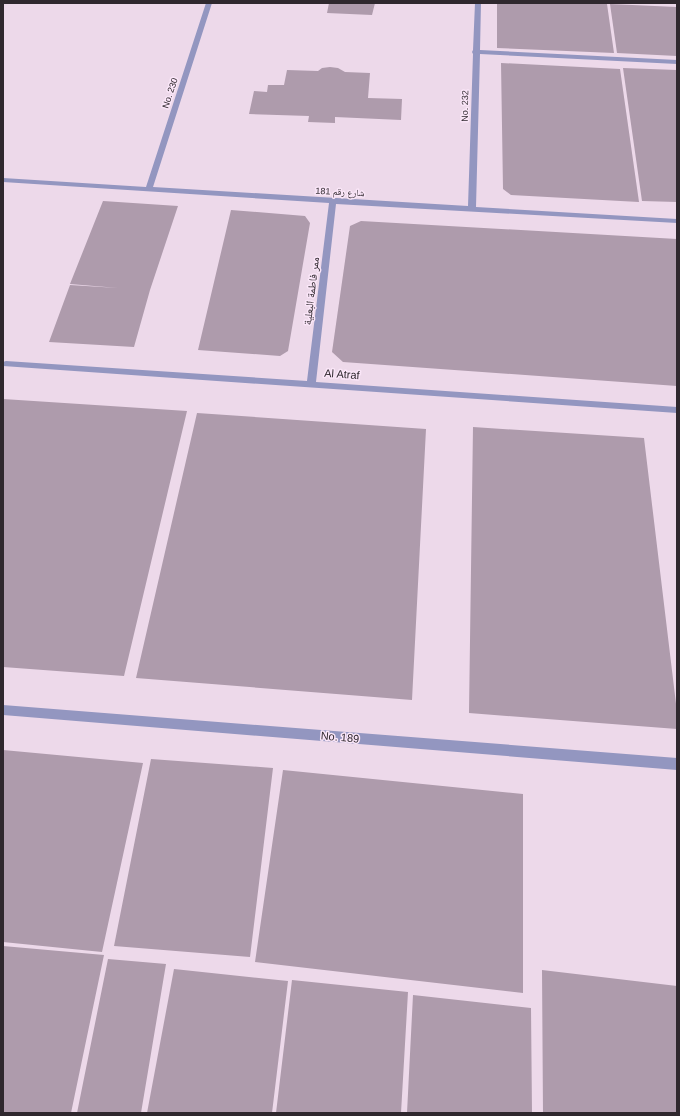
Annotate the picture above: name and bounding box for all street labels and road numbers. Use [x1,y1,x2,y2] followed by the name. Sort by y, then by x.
[160,76,180,110] street label: No. 230
[460,90,470,122] street label: No. 232
[315,186,365,199] street label: شارع رقم 181
[301,256,321,326] street label: ممر فاطمة البعلية
[324,367,361,381] street label: Al Atraf
[320,729,360,745] street label: No. 189

